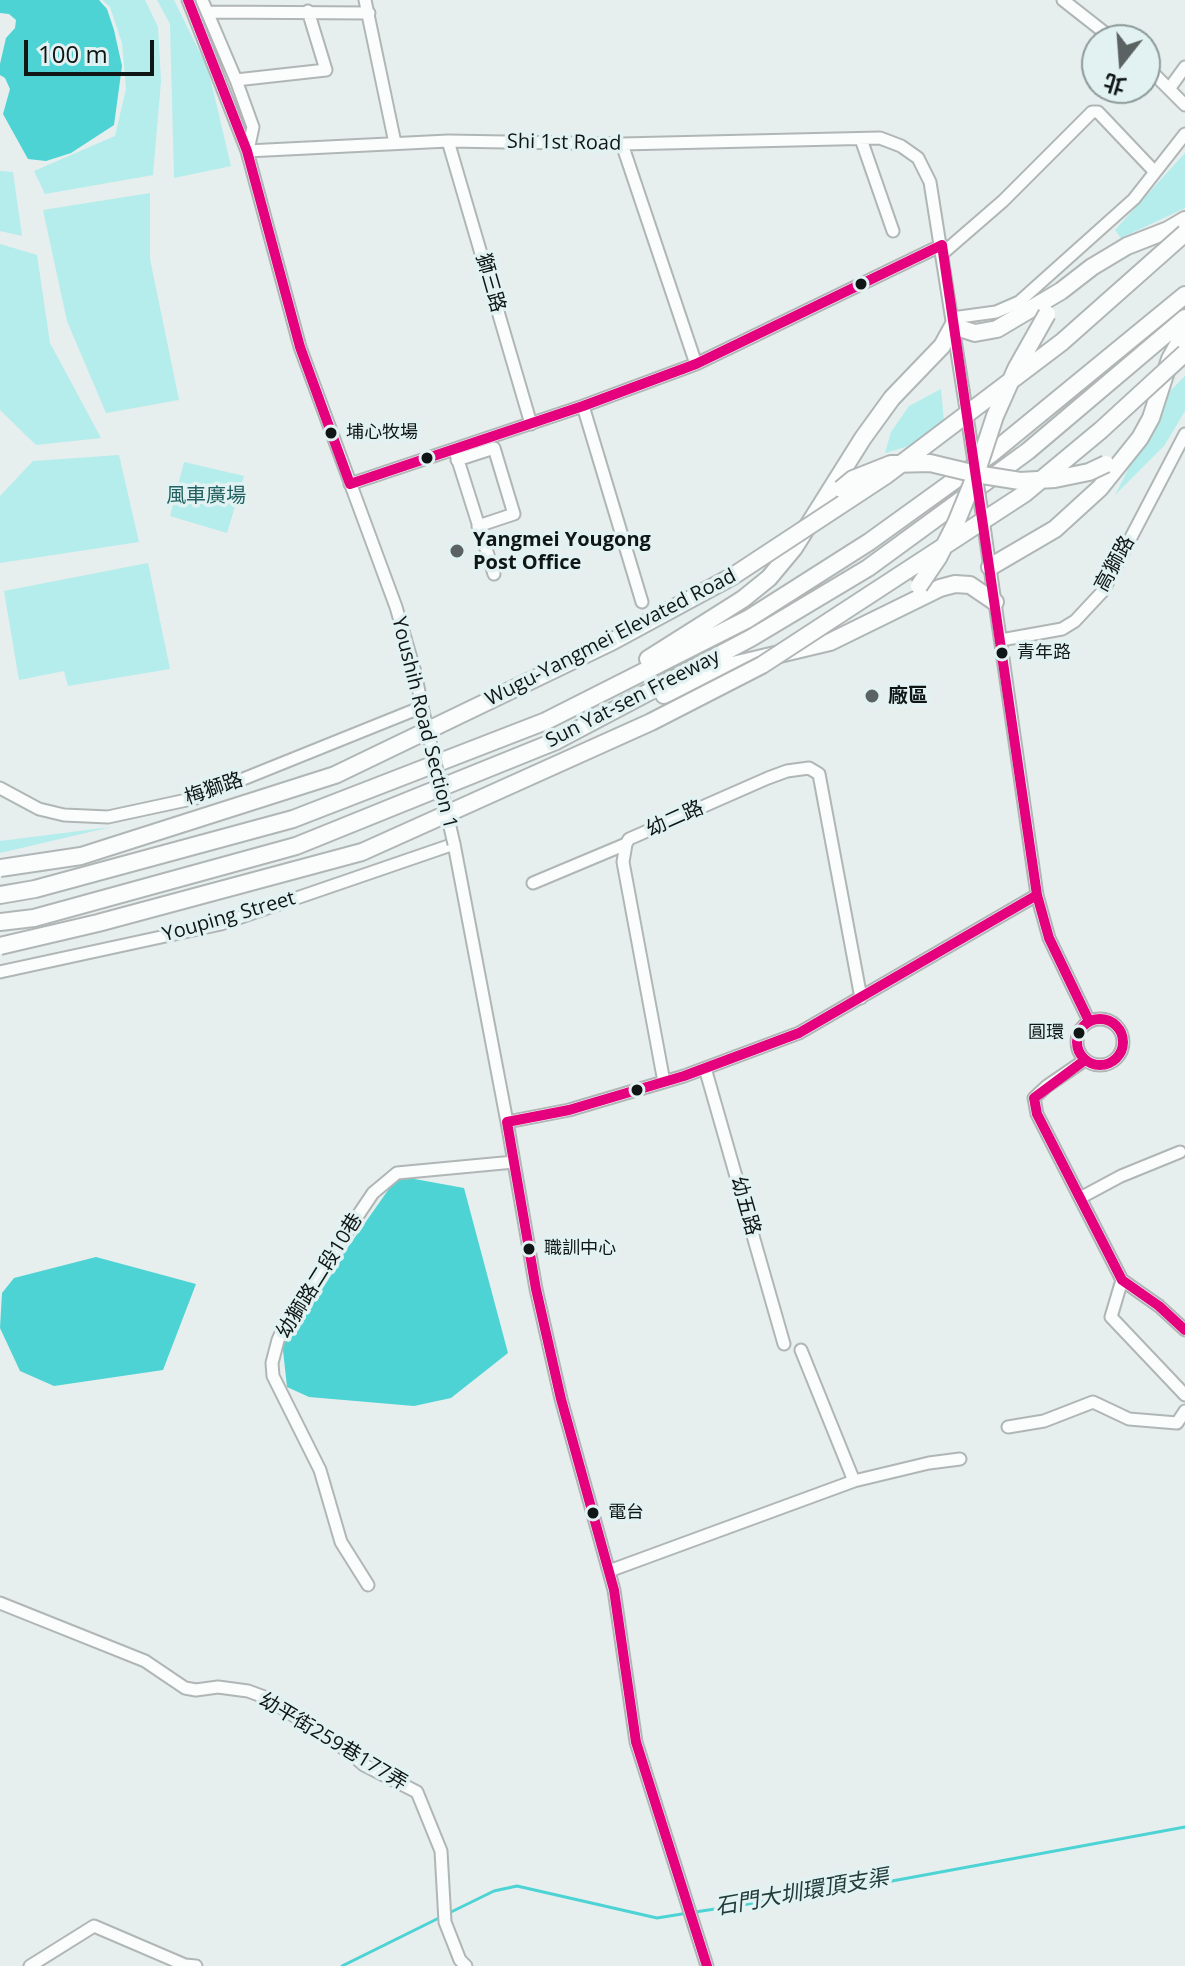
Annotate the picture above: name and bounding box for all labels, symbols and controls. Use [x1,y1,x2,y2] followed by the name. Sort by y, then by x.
[28,24,158,74] scale bar
[1081,24,1161,104] north arrow
[38,37,108,70] text: 100 m
[1100,67,1129,103] text: 北
[507,130,621,156] street label: Shi 1st Road
[470,251,510,315] street label: 獅三路
[853,276,869,292] unlabelled marker
[346,422,418,444] place label: 埔心牧場
[323,425,339,441] marker: 埔心牧場
[419,450,435,466] unlabelled marker
[166,484,246,508] park label: 風車廣場
[473,528,651,575] place label: Yangmei Yougong Post Office
[1090,532,1140,596] street label: 高獅路
[448,542,466,560] marker: Yangmei Yougong Post Office
[482,564,740,712] street label: Wugu-Yangmei Elevated Road
[386,615,462,831] street label: Youshih Road Section 1
[1017,642,1071,664] place label: 青年路
[542,645,724,753] street label: Sun Yat-sen Freeway
[994,645,1010,661] marker: 青年路
[888,684,928,708] place label: 廠區
[863,687,881,705] marker: 廠區
[182,768,246,810] street label: 梅獅路
[643,796,707,842] street label: 幼二路
[160,887,298,947] street label: Youping Street
[1028,1022,1064,1044] place label: 圓環
[1071,1025,1087,1041] marker: 圓環
[629,1082,645,1098] unlabelled marker
[725,1174,765,1238] street label: 幼五路
[272,1209,368,1343] street label: 幼獅路二段10巷
[544,1238,616,1260] place label: 職訓中心
[521,1241,537,1257] marker: 職訓中心
[608,1502,644,1524] place label: 電台
[585,1505,601,1521] marker: 電台
[255,1688,411,1796] street label: 幼平街259巷177弄
[713,1865,891,1921] water label: 石門大圳環頂支渠

